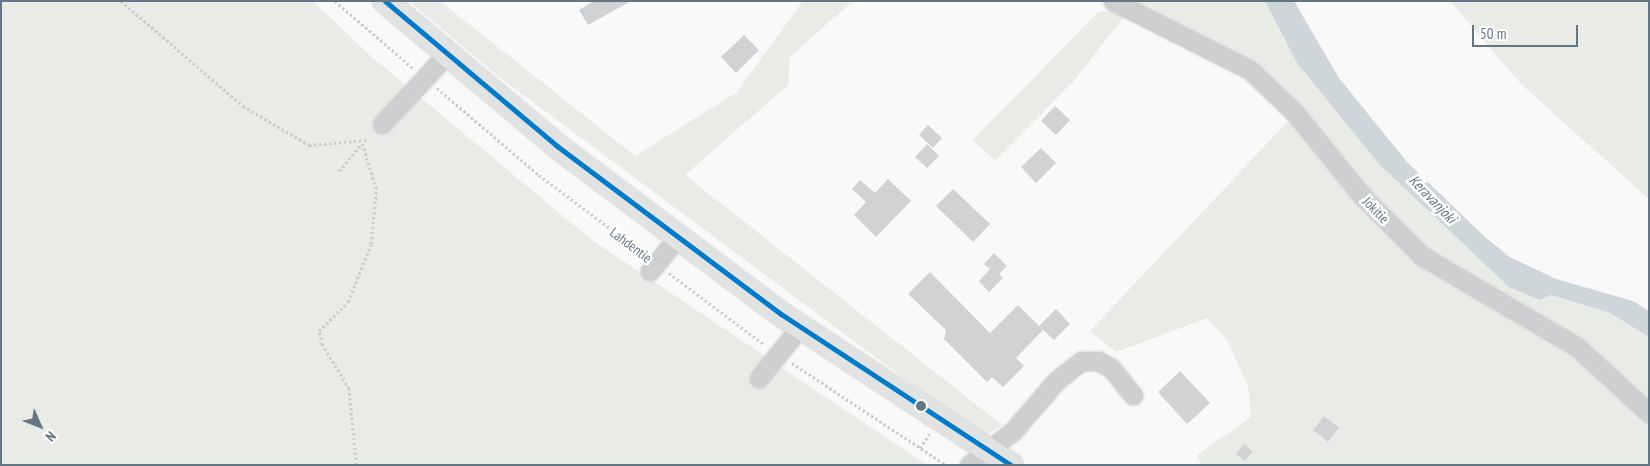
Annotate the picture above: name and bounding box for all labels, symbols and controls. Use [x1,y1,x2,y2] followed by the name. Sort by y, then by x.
[1475,15,1581,47] scale bar
[1480,24,1506,43] text: 50 m
[1406,171,1460,227] water label: Keravanjoki
[1359,193,1393,227] street label: Jokitie
[607,224,655,266] street label: Lahdentie
[15,401,65,451] north arrow
[916,401,926,411] unlabelled marker
[42,427,60,445] text: N

